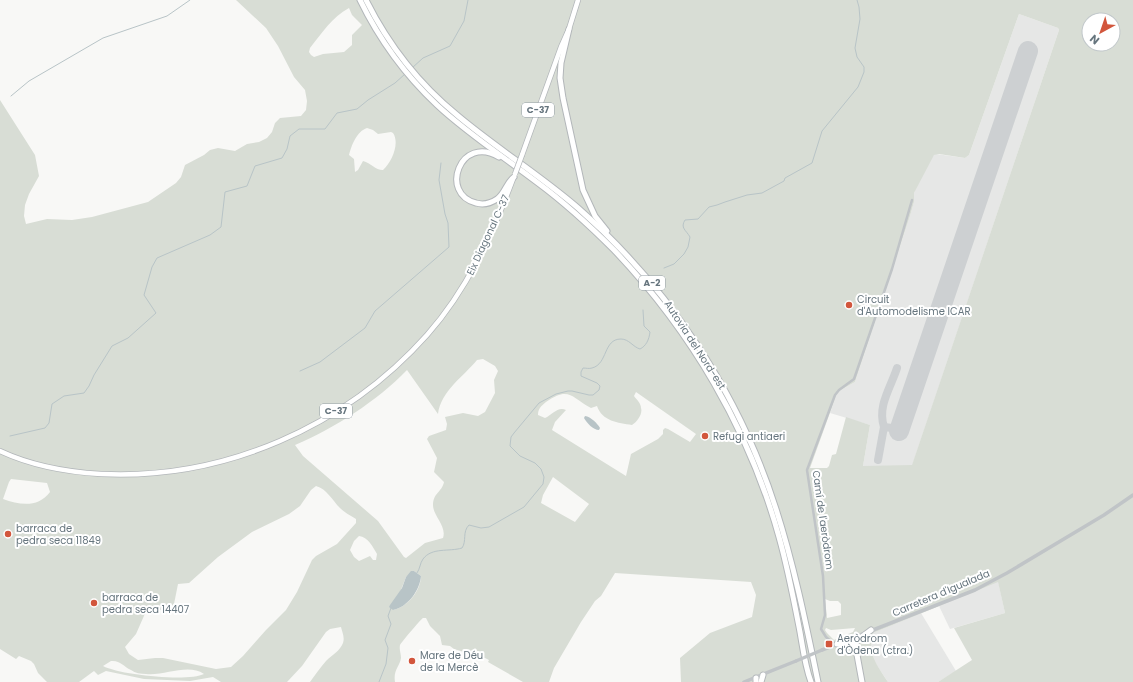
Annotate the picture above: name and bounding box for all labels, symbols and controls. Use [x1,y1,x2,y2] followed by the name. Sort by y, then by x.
[1081,12,1121,52] north arrow
[1086,31,1103,48] text: N
[522,103,554,117] road number: C-37
[463,192,513,278] street label: Eix Diagonal C-37
[639,276,665,290] road number: A-2
[857,292,971,319] place label: Circuit d'Automodelisme ICAR
[661,298,730,393] street label: Autovia del Nord-est
[844,300,854,310] marker: Circuit d'Automodelisme ICAR
[320,404,352,418] road number: C-37
[713,429,785,444] place label: Refugi antiaeri
[700,431,710,441] marker: Refugi antiaeri
[809,470,837,570] street label: Camí de l'aeròdrom
[16,521,101,548] place label: barraca de pedra seca 11849
[3,529,13,539] marker: barraca de pedra seca 11849
[890,566,992,620] street label: Carretera d'Igualada
[102,590,190,617] place label: barraca de pedra seca 14407
[89,598,99,608] marker: barraca de pedra seca 14407
[837,631,913,658] place label: Aeròdrom d'Òdena (ctra.)
[824,639,834,649] marker: Aeròdrom d'Òdena (ctra.)
[420,648,483,675] place label: Mare de Déu de la Mercè
[407,656,417,666] marker: Mare de Déu de la Mercè

